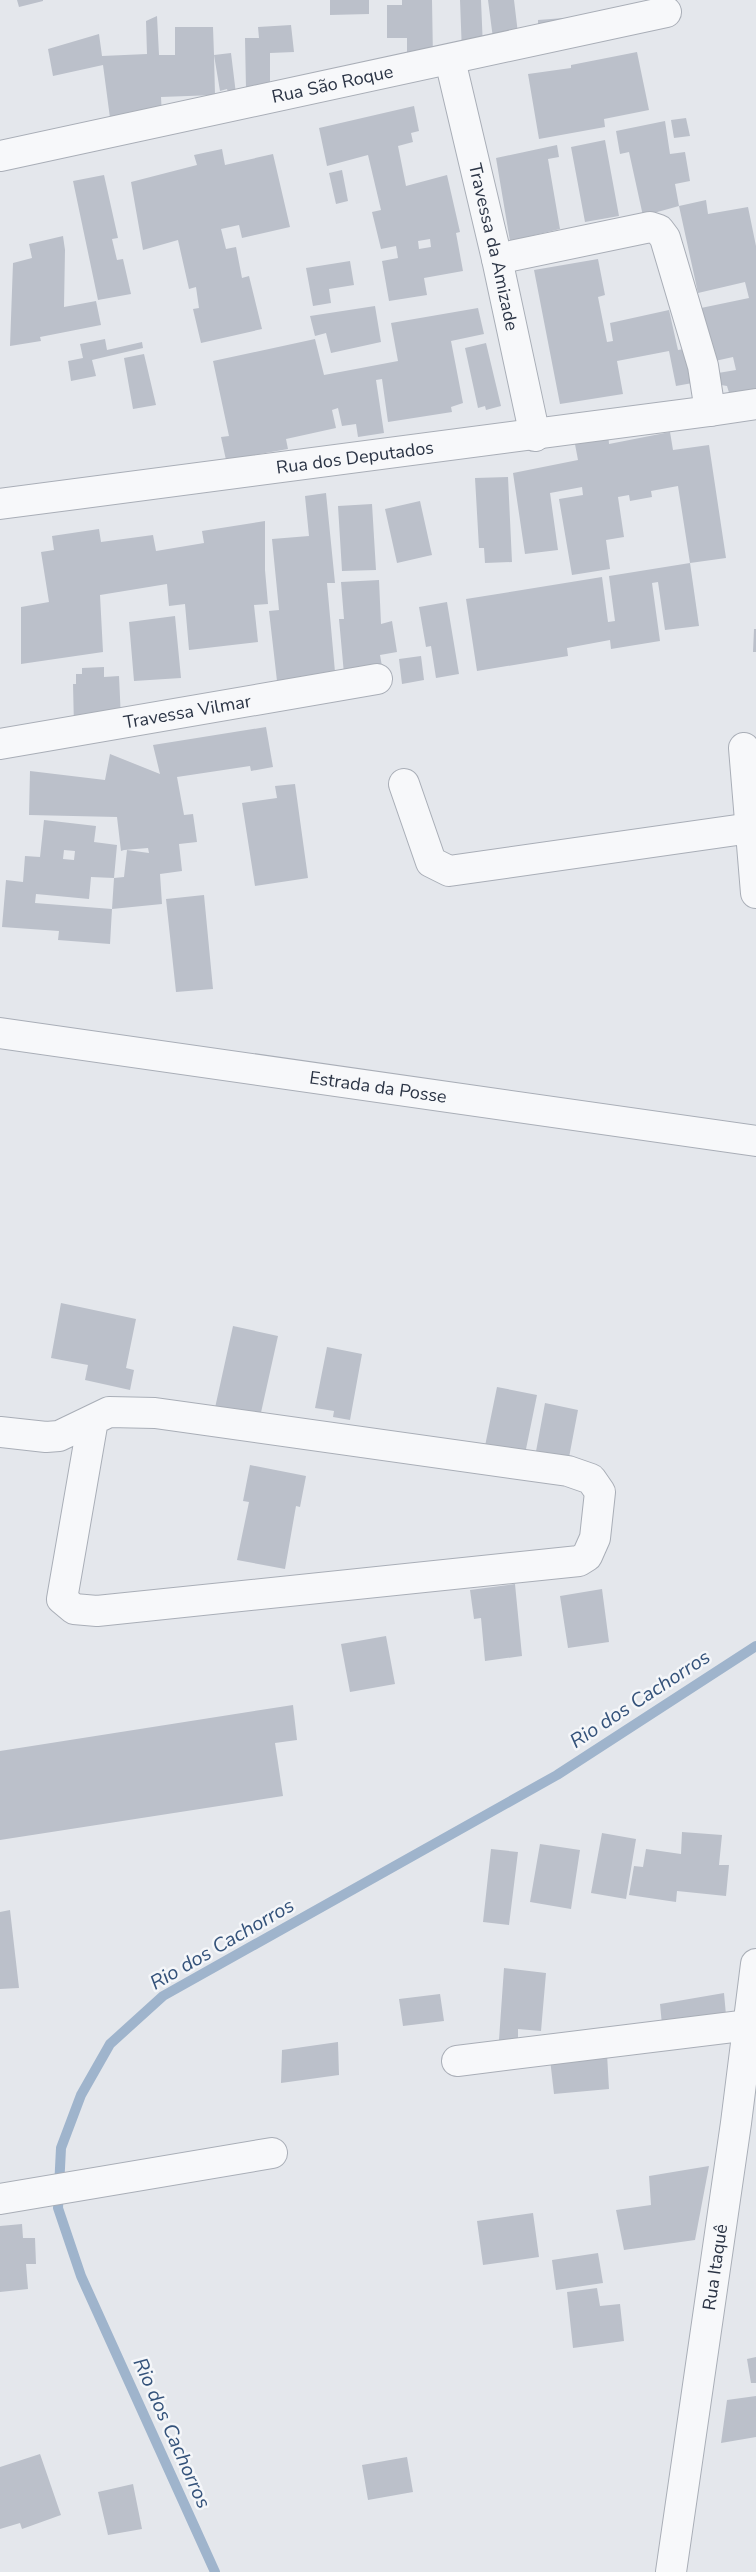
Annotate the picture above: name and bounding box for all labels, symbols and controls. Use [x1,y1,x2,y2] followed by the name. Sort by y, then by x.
[269,59,395,109] street label: Rua São Roque
[463,161,524,333] street label: Travessa da Amizade
[275,435,435,480] street label: Rua dos Deputados
[122,689,253,734] street label: Travessa Vilmar
[308,1065,448,1109] street label: Estrada da Posse
[565,1643,715,1755] water label: Rio dos Cachorros
[145,1892,299,1996] water label: Rio dos Cachorros
[697,2222,733,2312] street label: Rua Itaquê
[127,2353,217,2513] water label: Rio dos Cachorros

